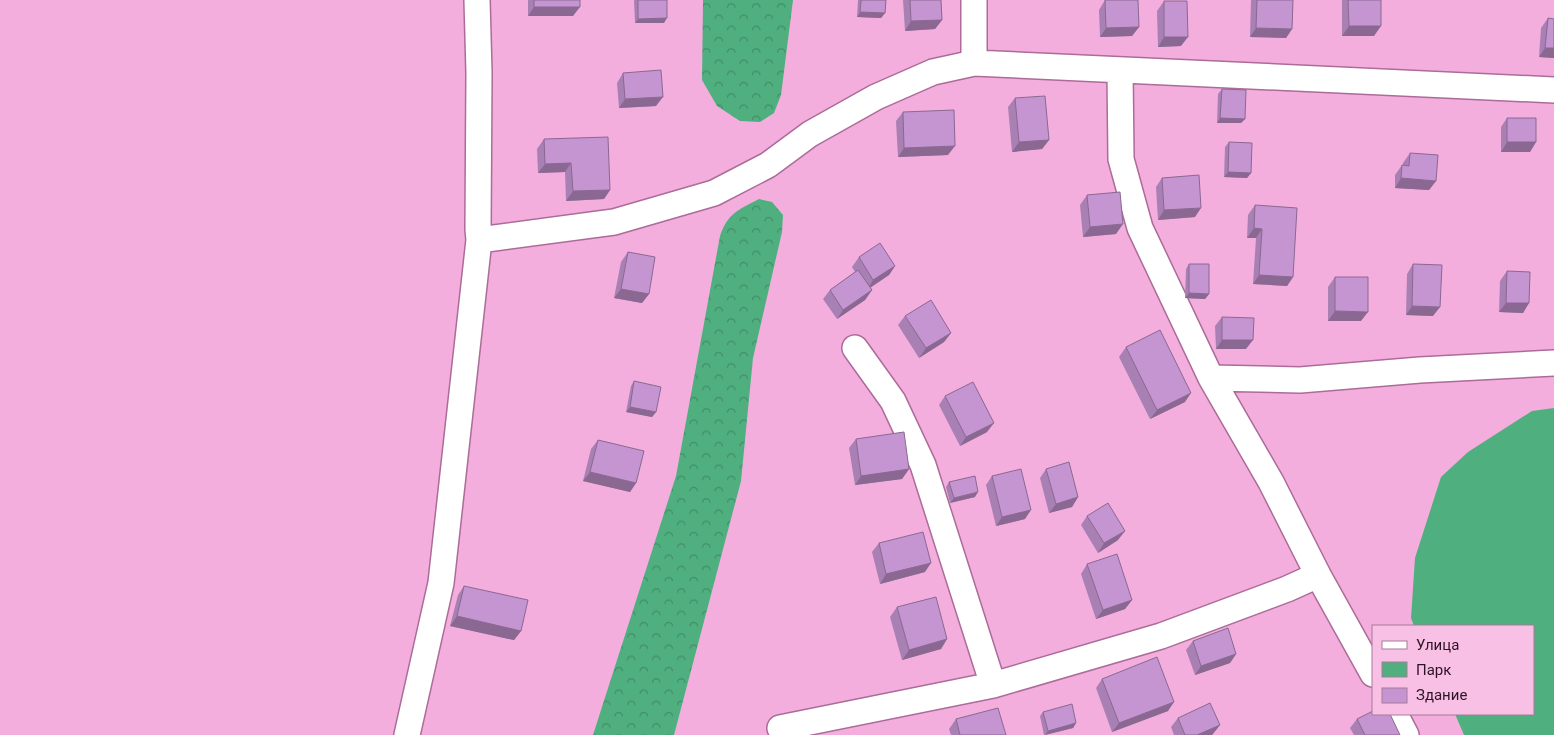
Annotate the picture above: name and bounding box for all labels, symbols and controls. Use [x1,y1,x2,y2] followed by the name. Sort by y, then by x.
[1372,625,1534,715] legend
[1416,636,1459,654] text: Улица
[1416,661,1451,679] text: Парк
[1416,686,1467,704] text: Здание

